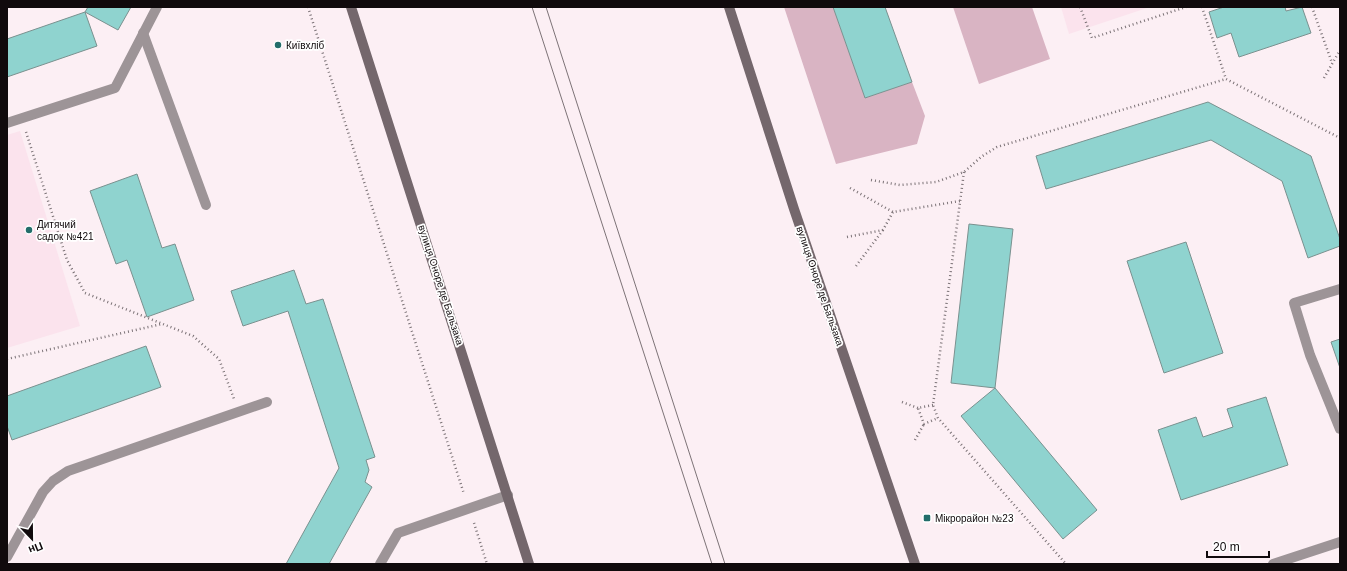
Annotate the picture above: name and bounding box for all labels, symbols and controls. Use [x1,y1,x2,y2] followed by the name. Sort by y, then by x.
[273,40,283,50] marker: Київхліб
[286,40,325,51] place label: Київхліб
[37,219,94,242] place label: Дитячий садок №421
[416,224,466,347] street label: вулиця Оноре де Бальзака
[24,225,34,235] marker: Дитячий садок №421
[794,225,846,348] street label: вулиця Оноре де Бальзака
[922,513,932,523] marker: Мікрорайон №23
[935,513,1014,524] place label: Мікрорайон №23
[12,519,52,559] north arrow
[1207,533,1269,559] scale bar
[27,540,45,557] text: Пн
[1213,540,1240,554] text: 20 m

